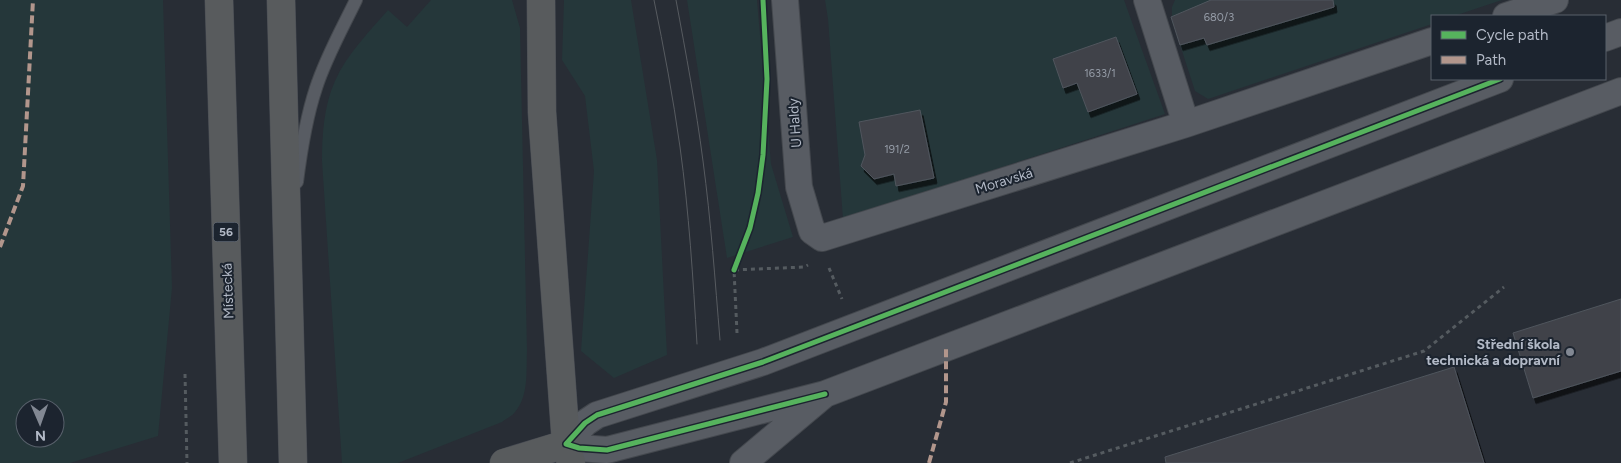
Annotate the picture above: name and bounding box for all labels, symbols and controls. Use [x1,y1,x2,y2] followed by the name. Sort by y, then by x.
[1204,11,1234,24] house number: 680/3
[1431,15,1606,80] legend
[1476,26,1548,44] text: Cycle path
[1476,51,1506,69] text: Path
[1084,67,1116,80] house number: 1633/1
[785,97,805,148] street label: U Haldy
[884,143,910,156] house number: 191/2
[973,164,1035,198] street label: Moravská
[214,222,238,242] road number: 56
[219,263,237,319] street label: Místecká
[1426,336,1561,369] place label: Střední škola technická a dopravní
[1564,346,1576,358] marker: Střední škola technická a dopravní
[15,398,65,448] north arrow
[35,427,46,444] text: N

